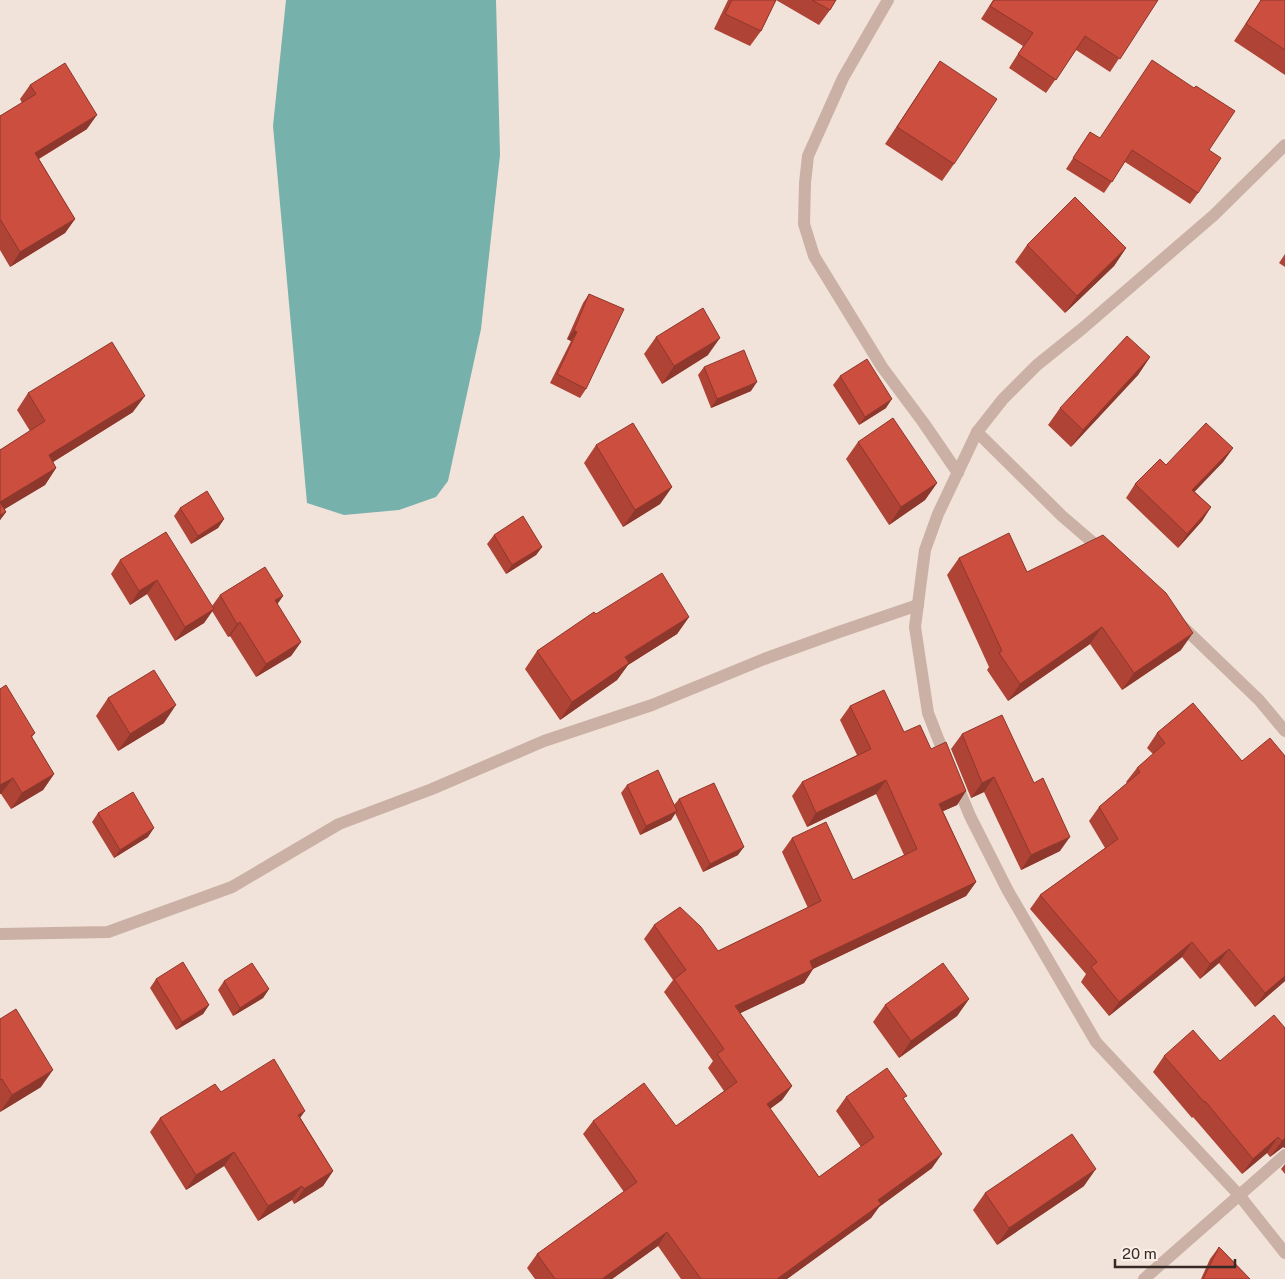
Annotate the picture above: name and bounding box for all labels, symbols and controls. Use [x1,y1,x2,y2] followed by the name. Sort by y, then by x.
[1115,1236,1235,1268] scale bar
[1122,1245,1157,1262] text: 20 m

